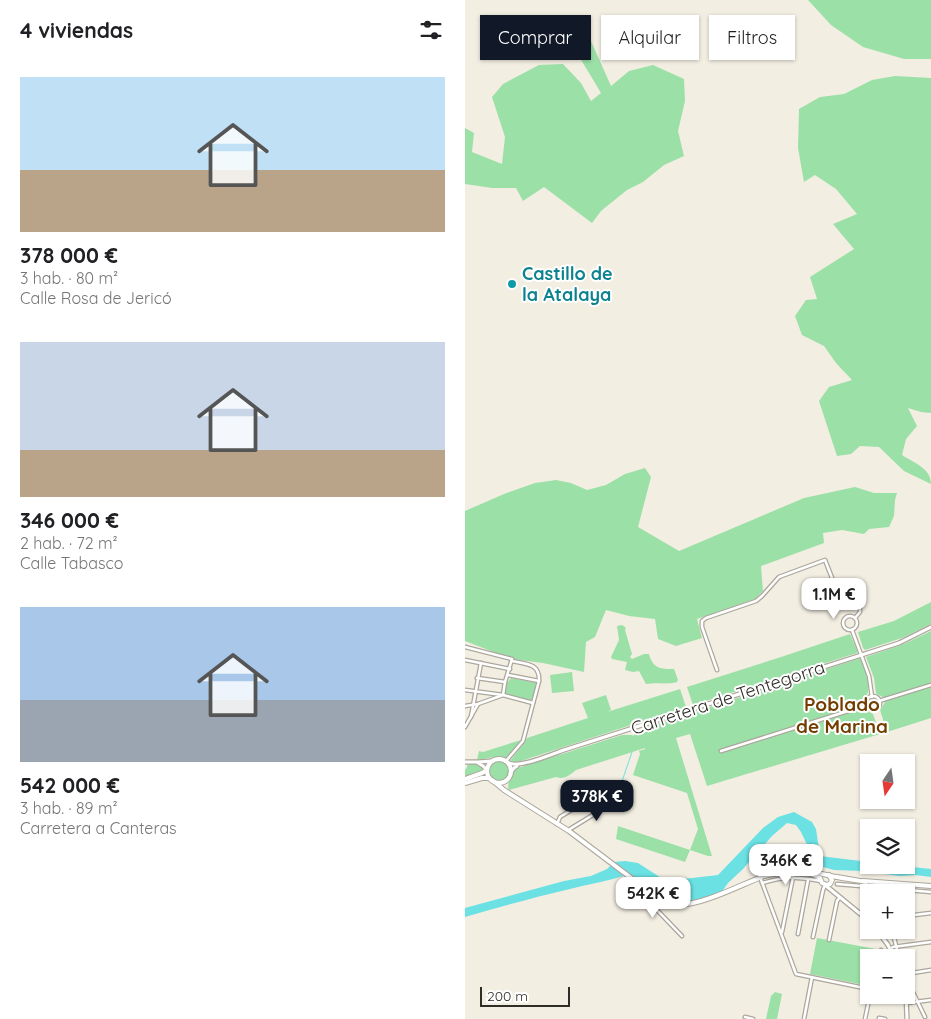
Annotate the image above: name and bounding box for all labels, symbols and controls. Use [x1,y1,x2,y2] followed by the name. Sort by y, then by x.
[480,15,591,60] chip: Comprar
[601,15,699,60] chip: Alquilar
[709,15,795,60] chip: Filtros
[417,16,445,44] icon: filters
[20,17,133,43] text: 4 viviendas
[188,110,278,200] icon: home
[20,242,118,268] text: 378 000 €
[522,262,613,306] place label: Castillo de la Atalaya
[20,268,118,288] text: 3 hab. · 80 m²
[506,278,518,290] marker: Castillo de la Atalaya
[20,288,172,308] text: Calle Rosa de Jericó
[188,375,278,465] icon: home
[20,507,119,533] text: 346 000 €
[20,533,118,553] text: 2 hab. · 72 m²
[20,553,123,573] text: Calle Tabasco
[793,578,875,620] pin: 1.1M €
[812,584,856,604] text: 1.1M €
[188,640,278,730] icon: home
[628,655,828,740] street label: Carretera de Tentegorra
[796,692,888,738] district label: Poblado de Marina
[860,754,915,809] north arrow
[860,754,915,1004] map controls
[20,772,120,798] text: 542 000 €
[556,780,638,822] pin: 378K €
[571,786,623,806] text: 378K €
[20,798,118,818] text: 3 hab. · 89 m²
[20,818,177,838] text: Carretera a Canteras
[860,819,915,874] button: layers
[745,844,827,886] pin: 346K €
[760,850,812,870] text: 346K €
[612,876,694,919] pin: 542K €
[627,883,679,903] text: 542K €
[860,884,915,939] button: +
[860,949,915,1004] button: −
[480,984,570,1007] scale bar
[487,987,528,1005] text: 200 m

